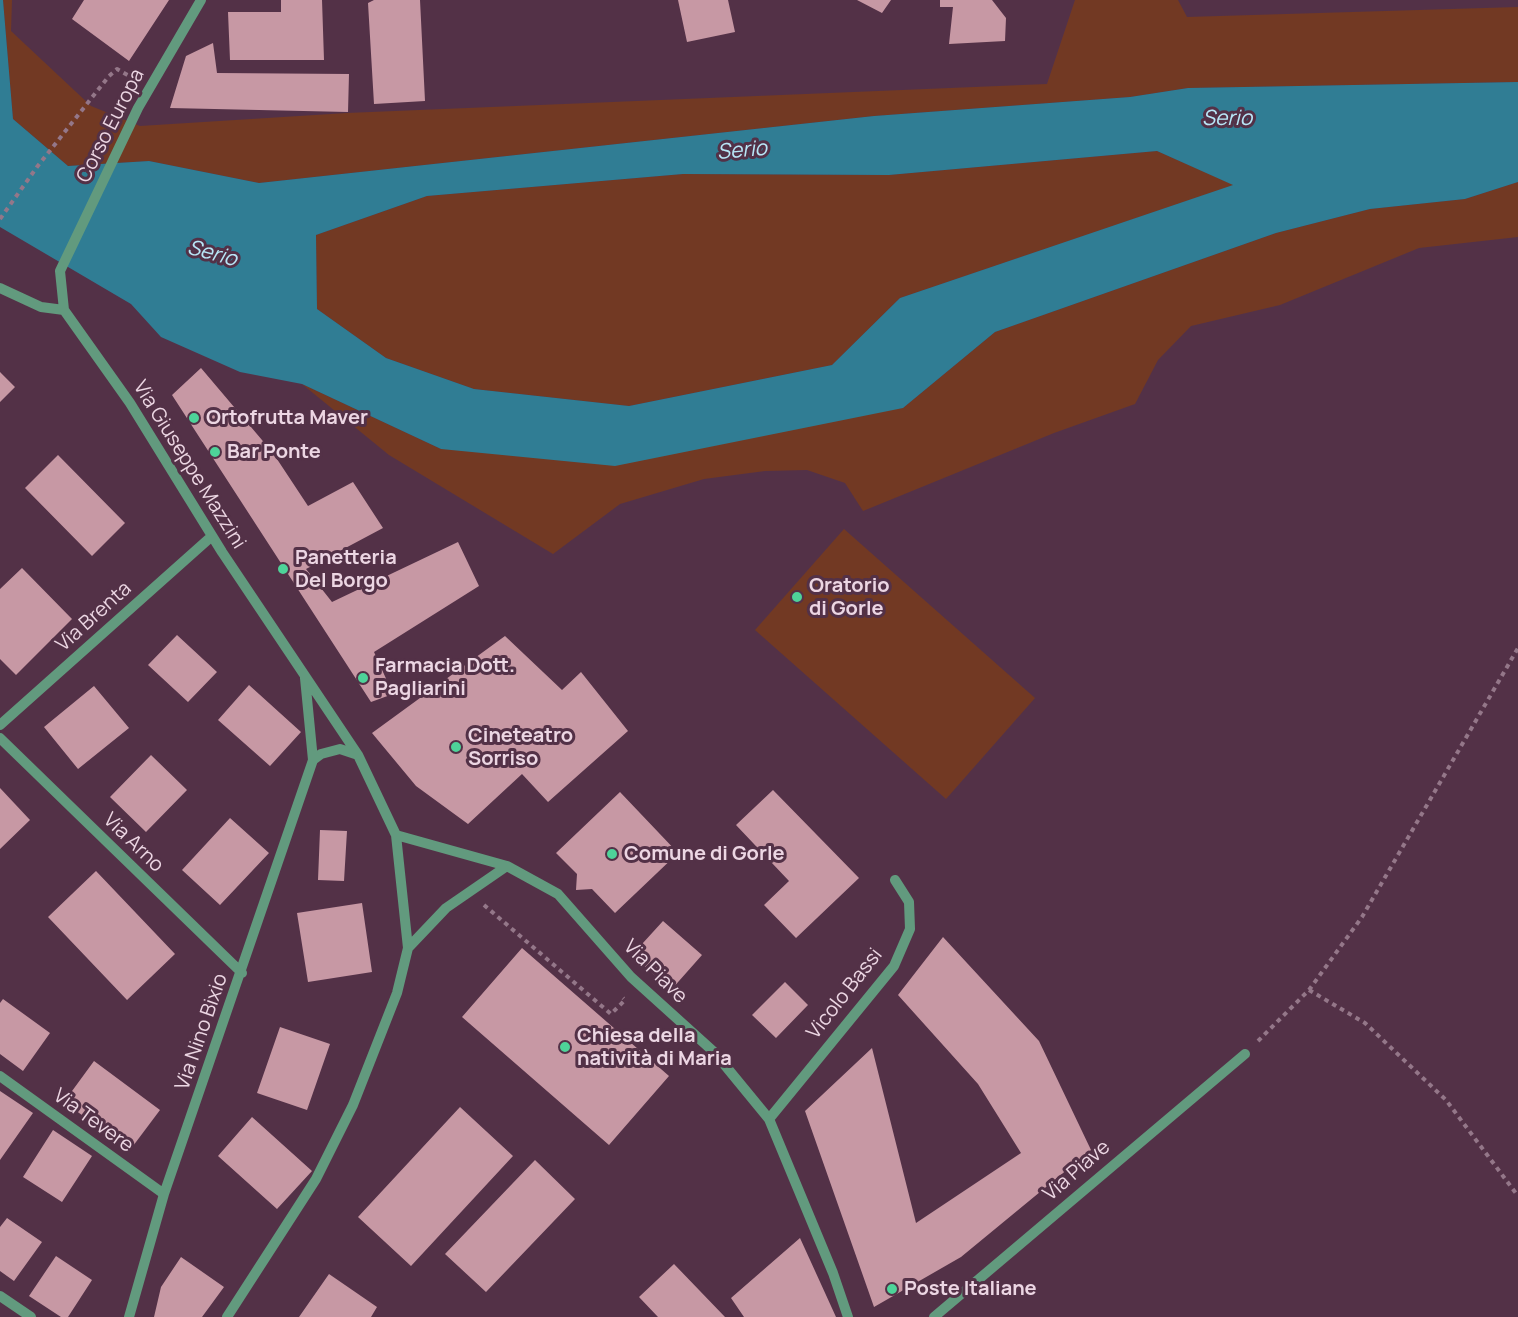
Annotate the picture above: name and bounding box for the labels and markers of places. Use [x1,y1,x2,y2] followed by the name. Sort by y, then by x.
[206,406,368,430] place label: Ortofrutta Maver
[187,411,201,425] marker: Ortofrutta Maver
[227,440,321,464] place label: Bar Ponte
[208,445,222,459] marker: Bar Ponte
[295,546,397,593] place label: Panetteria Del Borgo
[276,562,290,576] marker: Panetteria Del Borgo
[809,574,890,621] place label: Oratorio di Gorle
[790,590,804,604] marker: Oratorio di Gorle
[375,654,515,701] place label: Farmacia Dott. Pagliarini
[356,671,370,685] marker: Farmacia Dott. Pagliarini
[468,724,573,771] place label: Cineteatro Sorriso
[449,740,463,754] marker: Cineteatro Sorriso
[624,842,785,866] place label: Comune di Gorle
[605,847,619,861] marker: Comune di Gorle
[577,1024,732,1071] place label: Chiesa della natività di Maria
[558,1040,572,1054] marker: Chiesa della natività di Maria
[904,1277,1037,1301] place label: Poste Italiane
[885,1282,899,1296] marker: Poste Italiane

